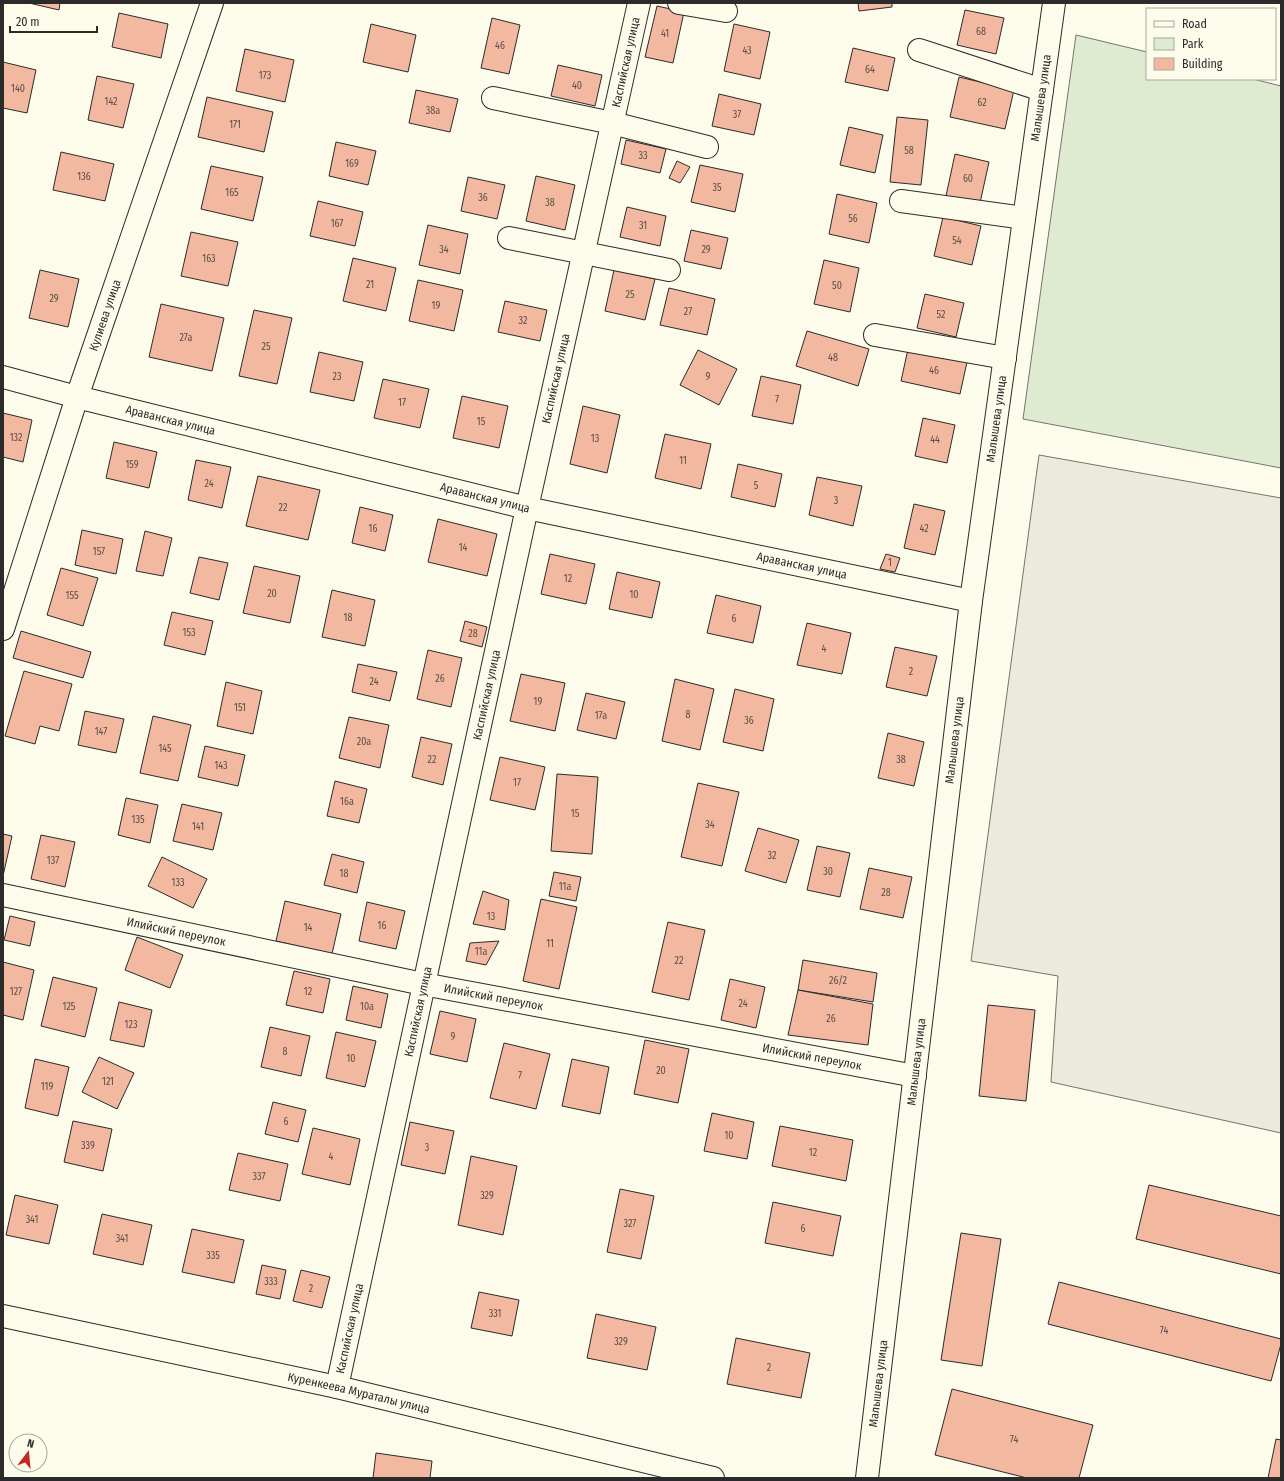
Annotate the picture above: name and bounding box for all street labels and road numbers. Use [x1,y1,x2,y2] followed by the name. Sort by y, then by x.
[609,16,643,109] street label: Каспийская улица
[1028,53,1054,142] street label: Малышева улица
[86,277,124,353] street label: Кулиева улица
[539,332,573,425] street label: Каспийская улица
[983,374,1009,463] street label: Малышева улица
[124,402,217,438] street label: Араванская улица
[439,480,532,516] street label: Араванская улица
[755,549,848,582] street label: Араванская улица
[470,648,503,741] street label: Каспийская улица
[942,696,967,785] street label: Малышева улица
[125,914,227,949] street label: Илийский переулок
[402,965,435,1058] street label: Каспийская улица
[443,981,545,1013] street label: Илийский переулок
[904,1017,928,1106] street label: Малышева улица
[761,1041,863,1073] street label: Илийский переулок
[333,1282,366,1375] street label: Каспийская улица
[866,1339,890,1428] street label: Малышева улица
[286,1370,431,1416] street label: Куренкеева Мураталы улица

